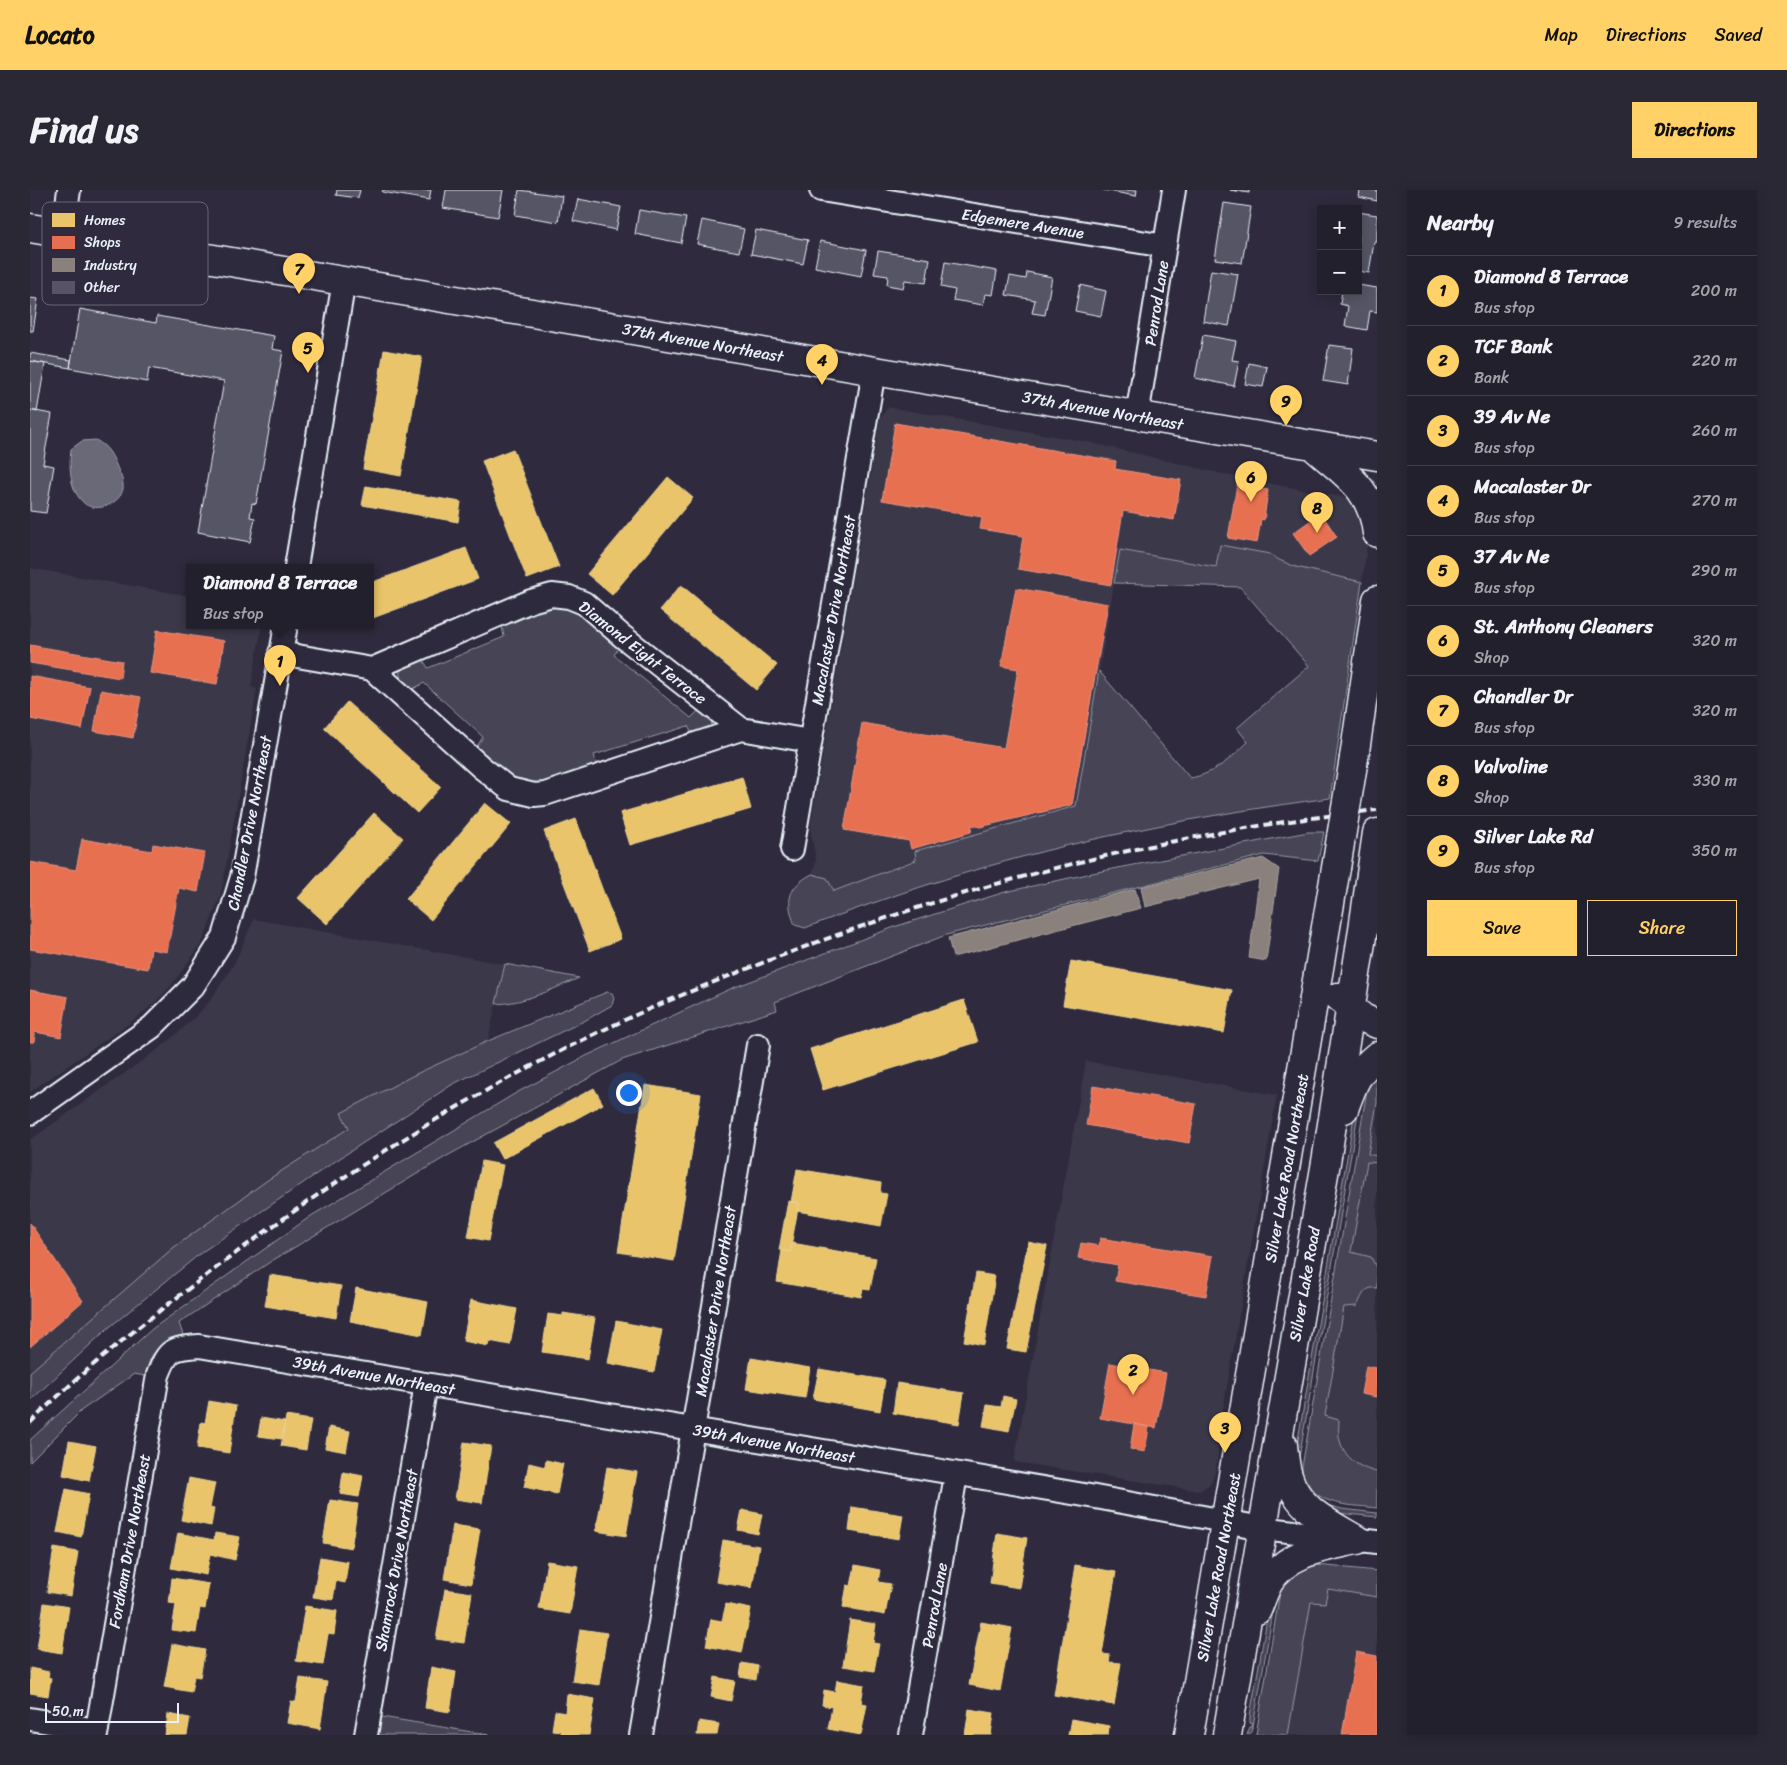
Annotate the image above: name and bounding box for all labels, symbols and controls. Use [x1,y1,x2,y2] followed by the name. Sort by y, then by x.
[25,14,95,56] text: Locato
[1545,19,1578,51] text: Map
[1606,19,1687,51] text: Directions
[1715,19,1762,51] text: Saved
[30,99,138,161] text: Find us
[1632,102,1757,158] button: Directions
[960,199,1087,248] street label: Edgemere Avenue
[42,202,208,305] legend
[1427,204,1493,242] text: Nearby
[1317,205,1362,295] map controls
[1317,205,1362,250] button: +
[84,208,126,233] text: Homes
[1673,208,1737,237] text: 9 results
[84,230,121,255] text: Shops
[1317,250,1362,295] button: −
[83,253,138,278] text: Industry
[283,253,315,294] pin: 7
[1135,258,1178,348] street label: Penrod Lane
[1474,260,1628,293] text: Diamond 8 Terrace
[84,275,121,300] text: Other
[1440,276,1446,305] text: 1
[1691,276,1737,305] text: 200 m
[1474,293,1535,322] text: Bus stop
[620,314,786,371] street label: 37th Avenue Northeast
[1474,330,1553,363] text: TCF Bank
[292,332,324,373] pin: 5
[806,344,838,385] pin: 4
[1438,346,1448,375] text: 2
[1692,346,1737,375] text: 220 m
[1474,363,1509,392] text: Bank
[1020,382,1186,439] street label: 37th Avenue Northeast
[1270,385,1302,426] pin: 9
[1474,400,1550,433] text: 39 Av Ne
[1439,416,1447,445] text: 3
[1692,416,1737,445] text: 260 m
[1474,433,1535,462] text: Bus stop
[1235,461,1267,502] pin: 6
[1474,470,1591,503] text: Macalaster Dr
[1438,486,1448,515] text: 4
[1692,486,1737,515] text: 270 m
[1301,492,1333,533] pin: 8
[1474,503,1535,532] text: Bus stop
[802,512,865,708] street label: Macalaster Drive Northeast
[1474,540,1549,573] text: 37 Av Ne
[1438,556,1448,585] text: 5
[1691,556,1737,585] text: 290 m
[186,564,374,629] popup
[203,566,357,599] text: Diamond 8 Terrace
[1474,573,1535,602] text: Bus stop
[572,593,713,712] street label: Diamond Eight Terrace
[203,599,264,628] text: Bus stop
[1474,610,1653,643] text: St. Anthony Cleaners
[1438,626,1448,655] text: 6
[1692,626,1737,655] text: 320 m
[1474,643,1509,672] text: Shop
[264,645,296,686] pin: 1
[1474,680,1573,713] text: Chandler Dr
[1438,696,1448,725] text: 7
[1692,696,1737,725] text: 320 m
[1474,713,1535,742] text: Bus stop
[218,733,281,913] street label: Chandler Drive Northeast
[1474,750,1548,783] text: Valvoline
[1438,766,1448,795] text: 8
[1693,766,1737,795] text: 330 m
[1474,783,1509,812] text: Shop
[1474,820,1593,853] text: Silver Lake Rd
[1438,836,1448,865] text: 9
[1692,836,1737,865] text: 350 m
[1474,853,1535,882] text: Bus stop
[1427,900,1577,956] button: Save
[1587,900,1737,956] button: Share
[1256,1071,1317,1265] street label: Silver Lake Road Northeast
[616,1080,642,1106] your location
[686,1203,745,1399] street label: Macalaster Drive Northeast
[1280,1223,1329,1344] street label: Silver Lake Road
[291,1347,458,1404] street label: 39th Avenue Northeast
[1117,1354,1149,1395] pin: 2
[1209,1412,1241,1453] pin: 3
[691,1415,858,1472] street label: 39th Avenue Northeast
[100,1452,159,1631] street label: Fordham Drive Northeast
[366,1466,427,1654] street label: Shamrock Drive Northeast
[1188,1470,1249,1664] street label: Silver Lake Road Northeast
[913,1560,956,1650] street label: Penrod Lane
[52,1699,84,1724] text: 50 m
[45,1700,179,1723] scale bar

